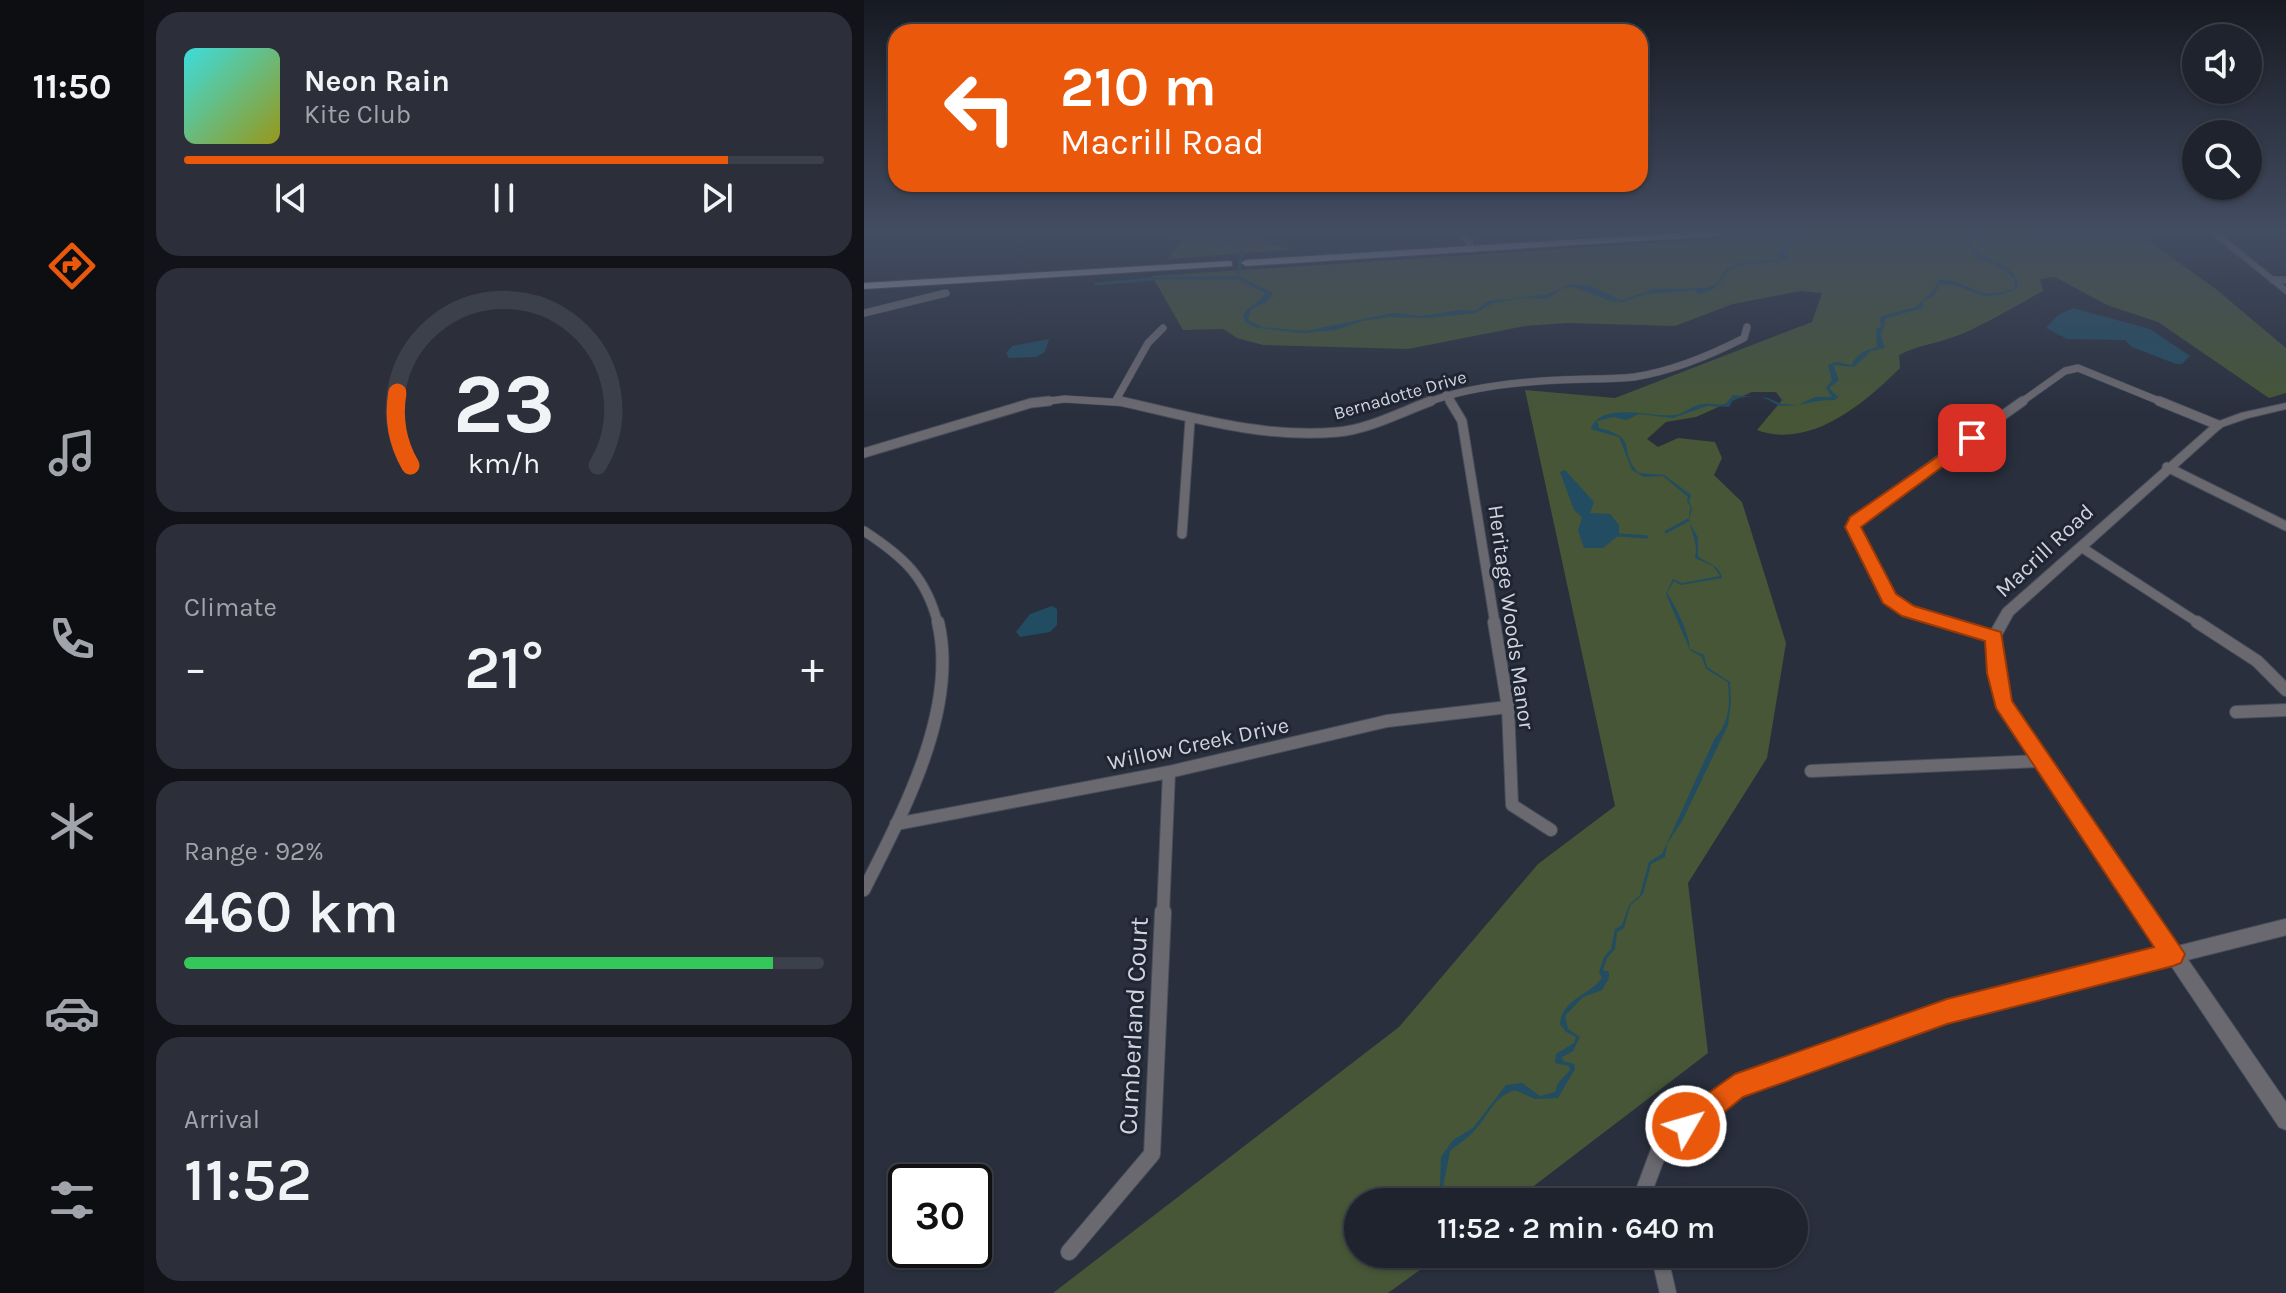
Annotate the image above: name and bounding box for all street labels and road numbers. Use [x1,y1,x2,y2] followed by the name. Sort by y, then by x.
[1331,366,1469,424] street label: Bernadotte Drive
[1990,499,2099,603] street label: Macrill Road
[1482,503,1540,731] street label: Heritage Woods Manor
[1105,712,1291,776] street label: Willow Creek Drive
[1112,916,1155,1136] street label: Cumberland Court

